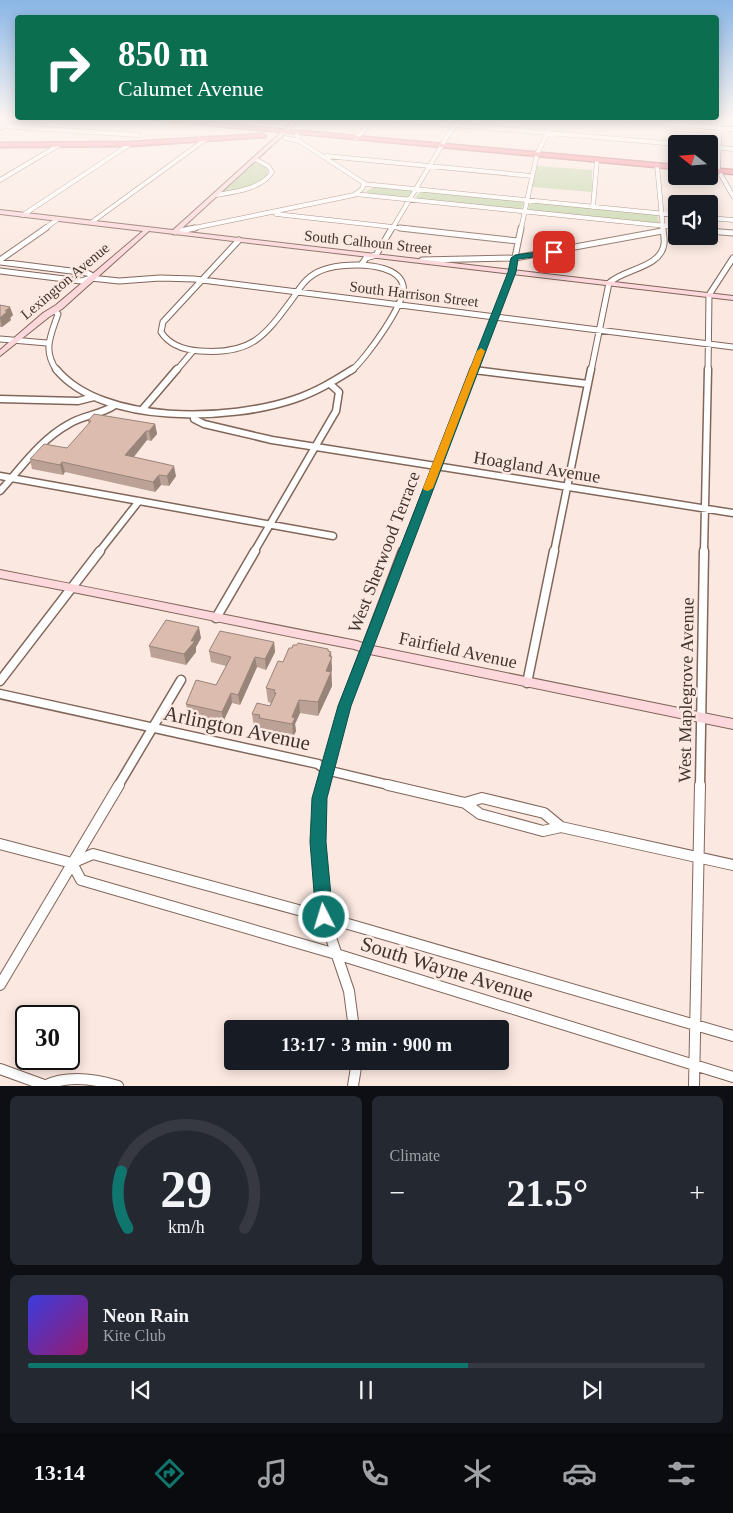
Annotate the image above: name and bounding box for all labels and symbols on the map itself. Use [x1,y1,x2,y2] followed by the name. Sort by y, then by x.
[668,135,718,185] north arrow
[303,227,433,257] street label: South Calhoun Street
[533,231,575,273] pin
[18,239,113,323] street label: Lexington Avenue
[349,278,480,310] street label: South Harrison Street
[472,447,602,487] street label: Hoagland Avenue
[344,469,424,635] street label: West Sherwood Terrace
[674,597,698,783] street label: West Maplegrove Avenue
[397,628,519,672] street label: Fairfield Avenue
[161,701,313,755] street label: Arlington Avenue
[297,890,349,942] position arrow
[358,931,536,1007] street label: South Wayne Avenue
[15,1005,80,1070] speed limit sign: 30

